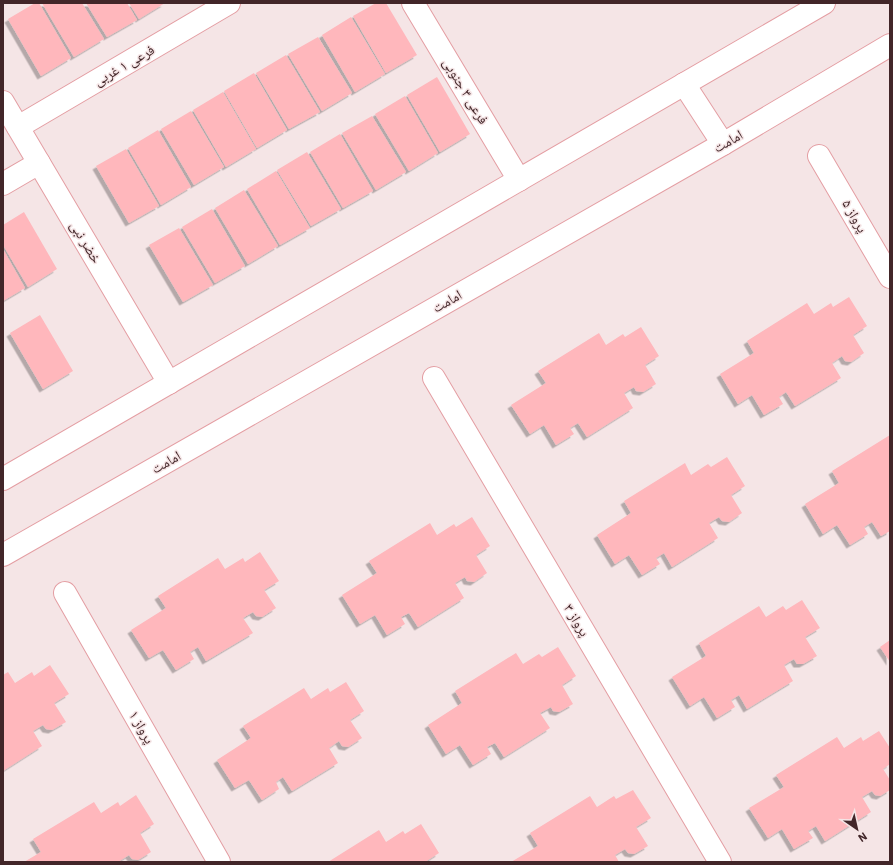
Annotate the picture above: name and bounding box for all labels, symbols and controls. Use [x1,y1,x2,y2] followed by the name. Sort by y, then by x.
[90,40,158,90] street label: فرعی ۱ غربی
[439,55,493,128] street label: فرعی ۳ جنوبی
[710,125,746,157] street label: امامت
[838,196,872,236] street label: پرواز ۵
[66,218,106,267] street label: خضر نبی
[429,285,465,317] street label: امامت
[148,446,184,478] street label: امامت
[560,600,594,640] street label: پرواز ۳
[125,707,159,747] street label: پرواز ۱
[837,809,877,849] north arrow
[855,829,870,845] text: N

